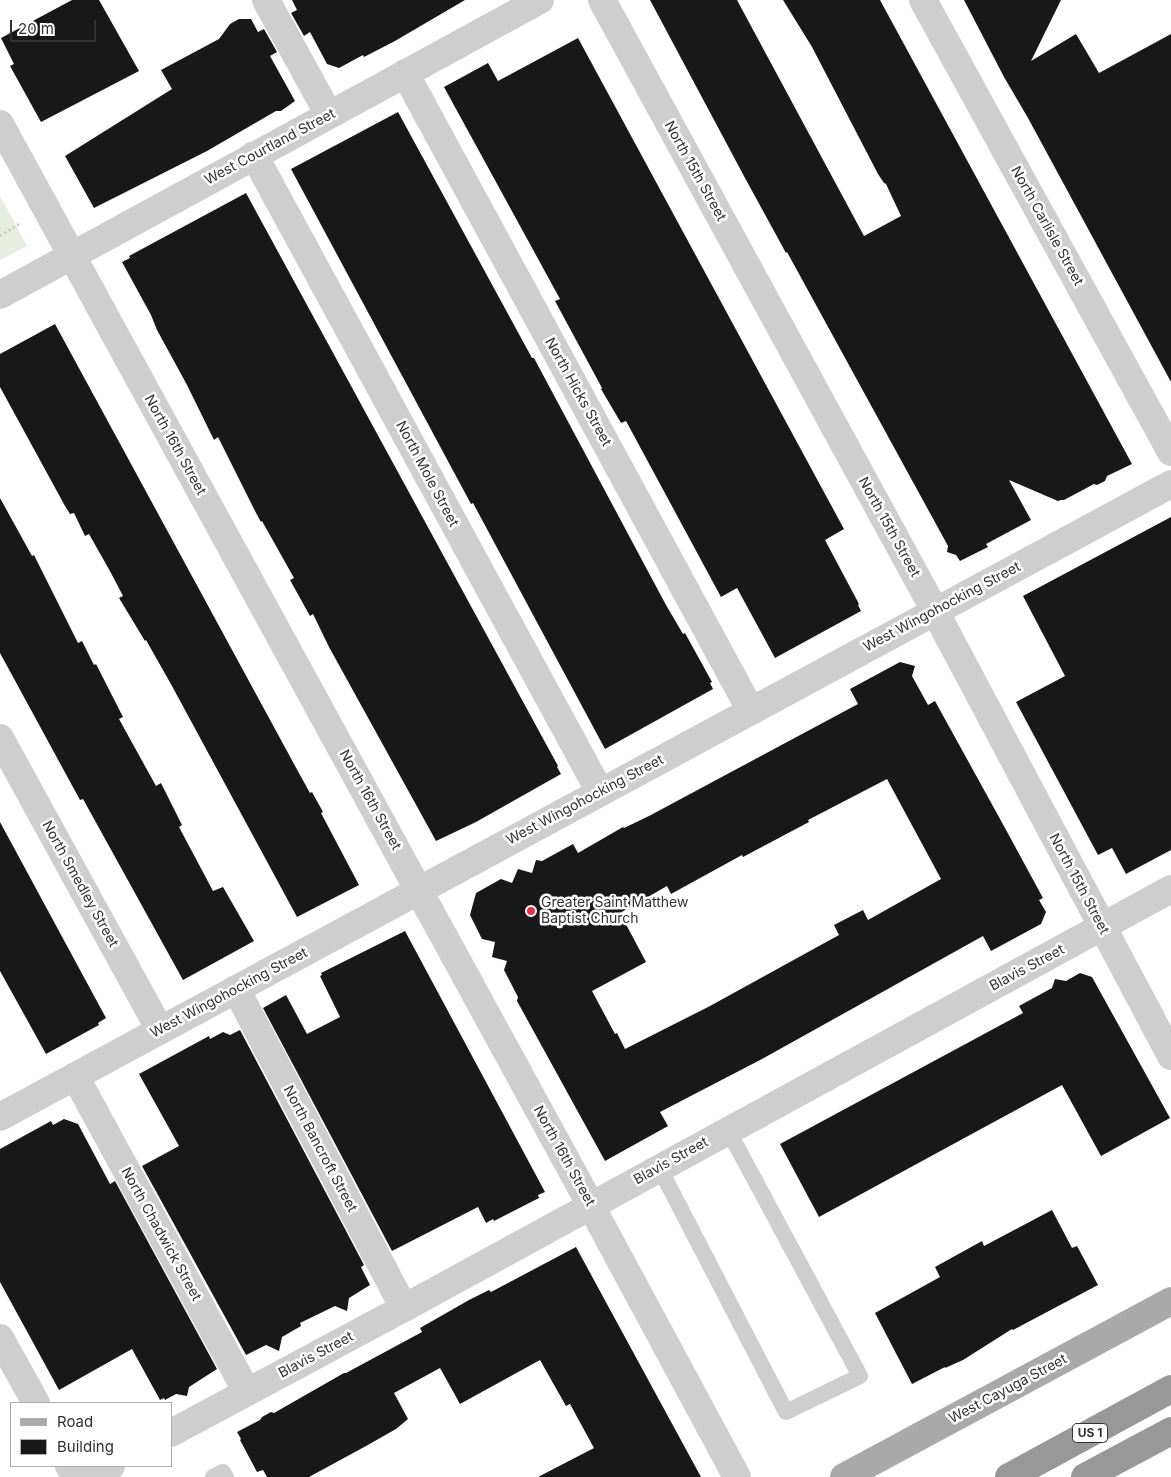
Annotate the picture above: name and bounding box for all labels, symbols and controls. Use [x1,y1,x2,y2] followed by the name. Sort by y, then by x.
[12,10,99,42] scale bar
[18,19,54,38] text: 20 m
[202,105,338,189] street label: West Courtland Street
[661,118,729,224] street label: North 15th Street
[1007,163,1087,289] street label: North Carlisle Street
[541,335,615,449] street label: North Hicks Street
[141,392,209,498] street label: North 16th Street
[392,418,462,530] street label: North Mole Street
[855,474,923,580] street label: North 15th Street
[861,558,1023,656] street label: West Wingohocking Street
[336,747,404,853] street label: North 16th Street
[504,751,666,849] street label: West Wingohocking Street
[38,818,122,950] street label: North Smedley Street
[1045,831,1113,937] street label: North 15th Street
[541,895,688,928] place label: Greater Saint Matthew Baptist Church
[525,905,537,917] marker: Greater Saint Matthew Baptist Church
[987,941,1067,995] street label: Blavis Street
[148,944,310,1042] street label: West Wingohocking Street
[280,1083,360,1215] street label: North Bancroft Street
[530,1103,598,1209] street label: North 16th Street
[631,1134,711,1188] street label: Blavis Street
[117,1164,205,1304] street label: North Chadwick Street
[276,1328,356,1382] street label: Blavis Street
[946,1351,1070,1427] street label: West Cayuga Street
[10,1402,172,1467] legend
[57,1412,93,1431] text: Road
[1072,1424,1108,1442] road number: US 1
[57,1437,114,1456] text: Building

